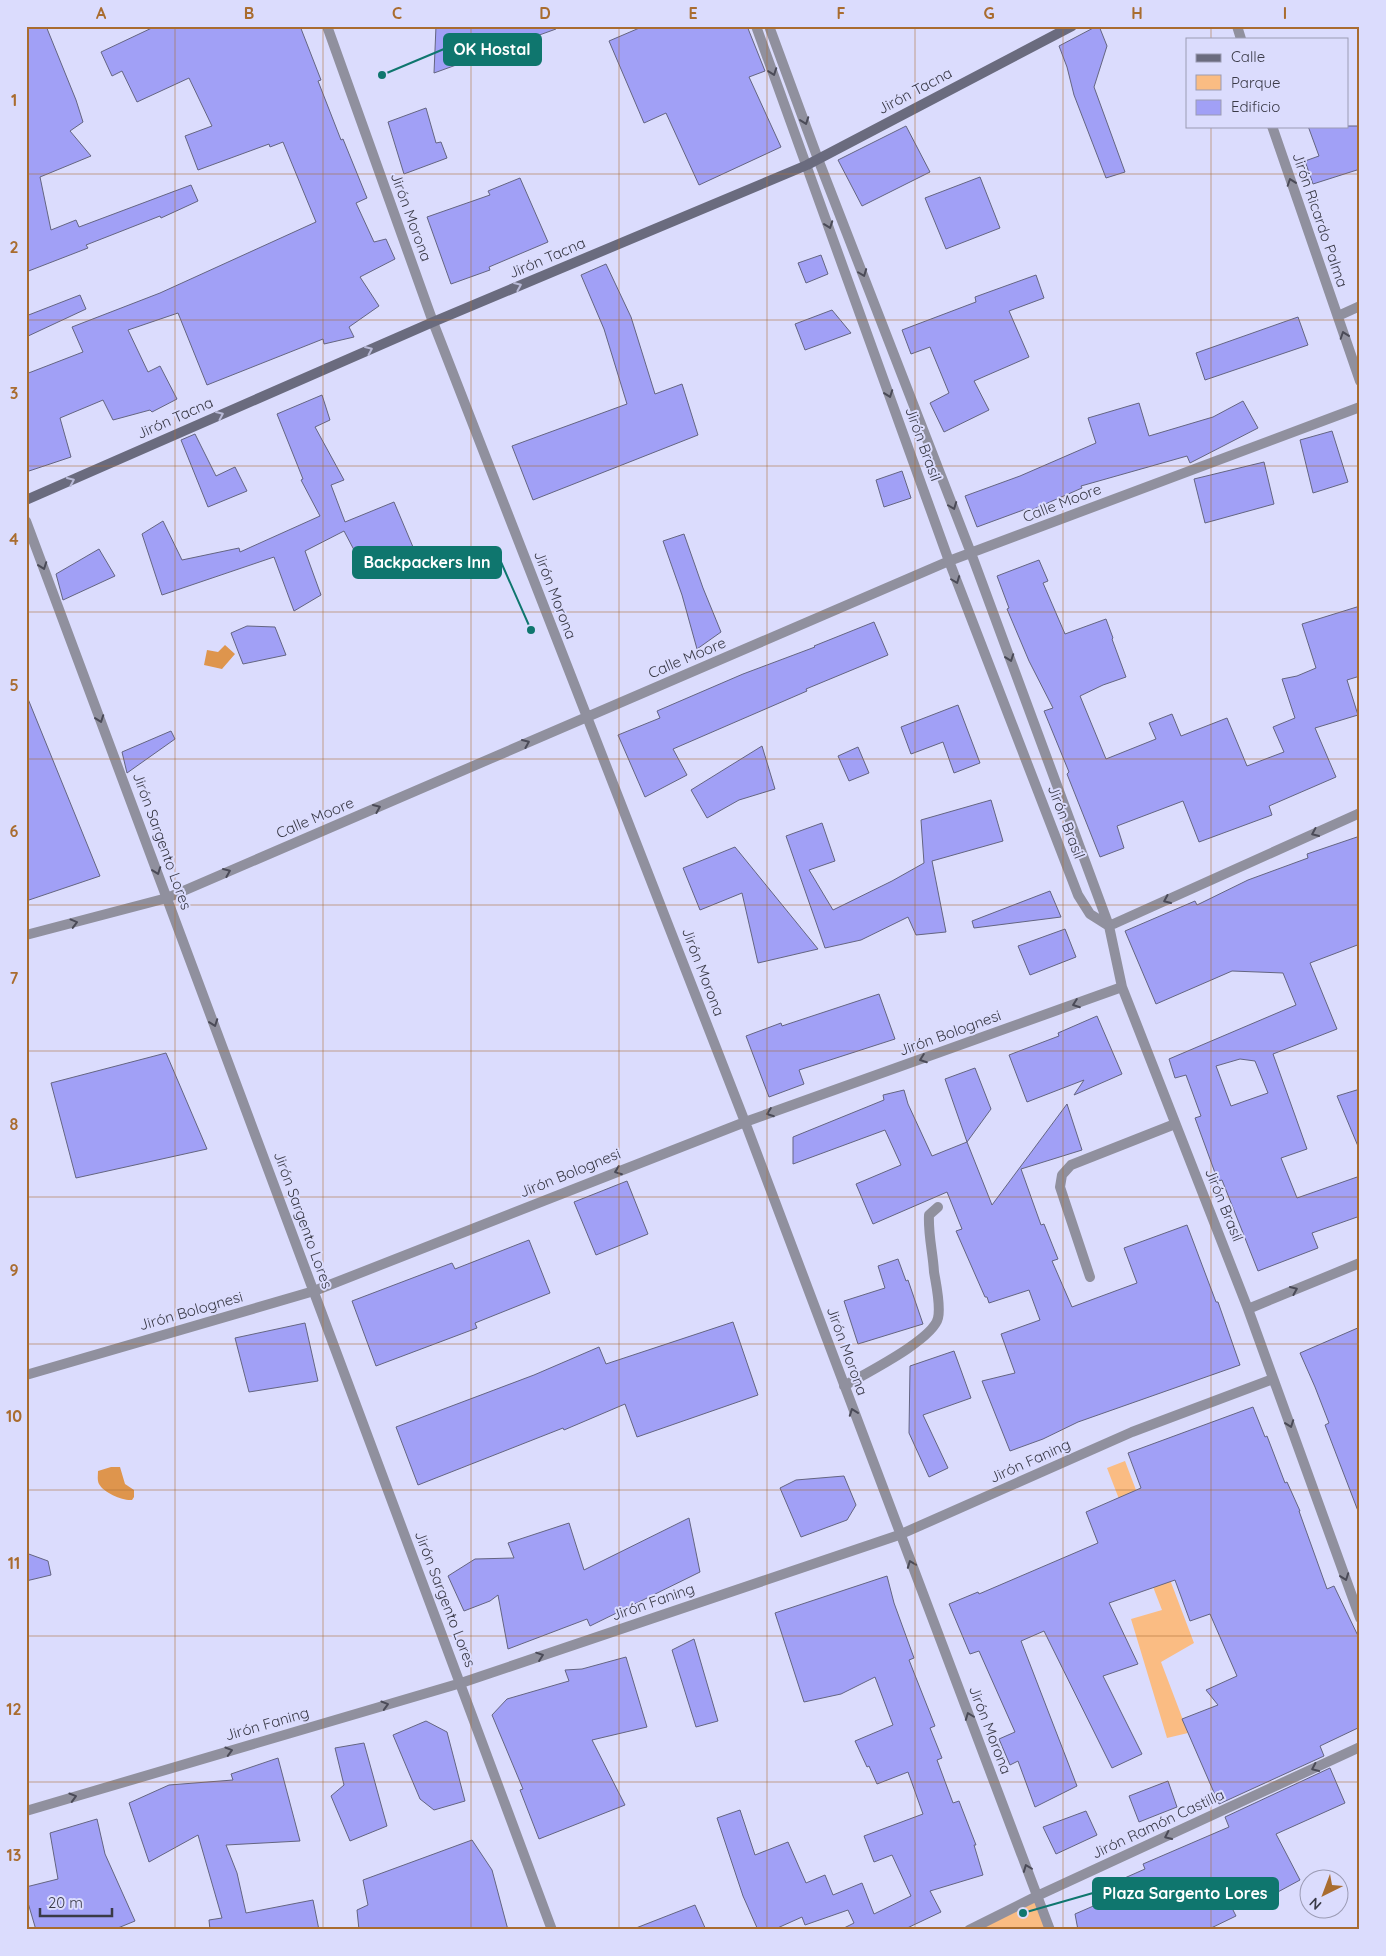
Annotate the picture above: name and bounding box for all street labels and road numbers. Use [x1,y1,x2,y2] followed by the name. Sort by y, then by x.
[874,63,955,118] street label: Jirón Tacna
[1288,150,1352,290] street label: Jirón Ricardo Palma
[387,170,436,264] street label: Jirón Morona
[506,233,588,282] street label: Jirón Tacna
[134,392,216,443] street label: Jirón Tacna
[901,404,946,484] street label: Jirón Brasil
[1020,479,1104,526] street label: Calle Moore
[530,548,581,642] street label: Jirón Morona
[645,633,729,682] street label: Calle Moore
[129,770,196,912] street label: Jirón Sargento Lores
[1044,782,1089,861] street label: Jirón Brasil
[273,793,357,842] street label: Calle Moore
[678,925,729,1019] street label: Jirón Morona
[896,1005,1003,1060] street label: Jirón Bolognesi
[517,1144,623,1201] street label: Jirón Bolognesi
[270,1149,337,1291] street label: Jirón Sargento Lores
[1201,1165,1248,1244] street label: Jirón Brasil
[137,1287,245,1334] street label: Jirón Bolognesi
[823,1304,872,1398] street label: Jirón Morona
[986,1434,1073,1487] street label: Jirón Faning
[411,1528,480,1670] street label: Jirón Sargento Lores
[609,1578,697,1625] street label: Jirón Faning
[965,1683,1016,1777] street label: Jirón Morona
[223,1702,311,1745] street label: Jirón Faning
[1088,1784,1227,1863] street label: Jirón Ramón Castilla

